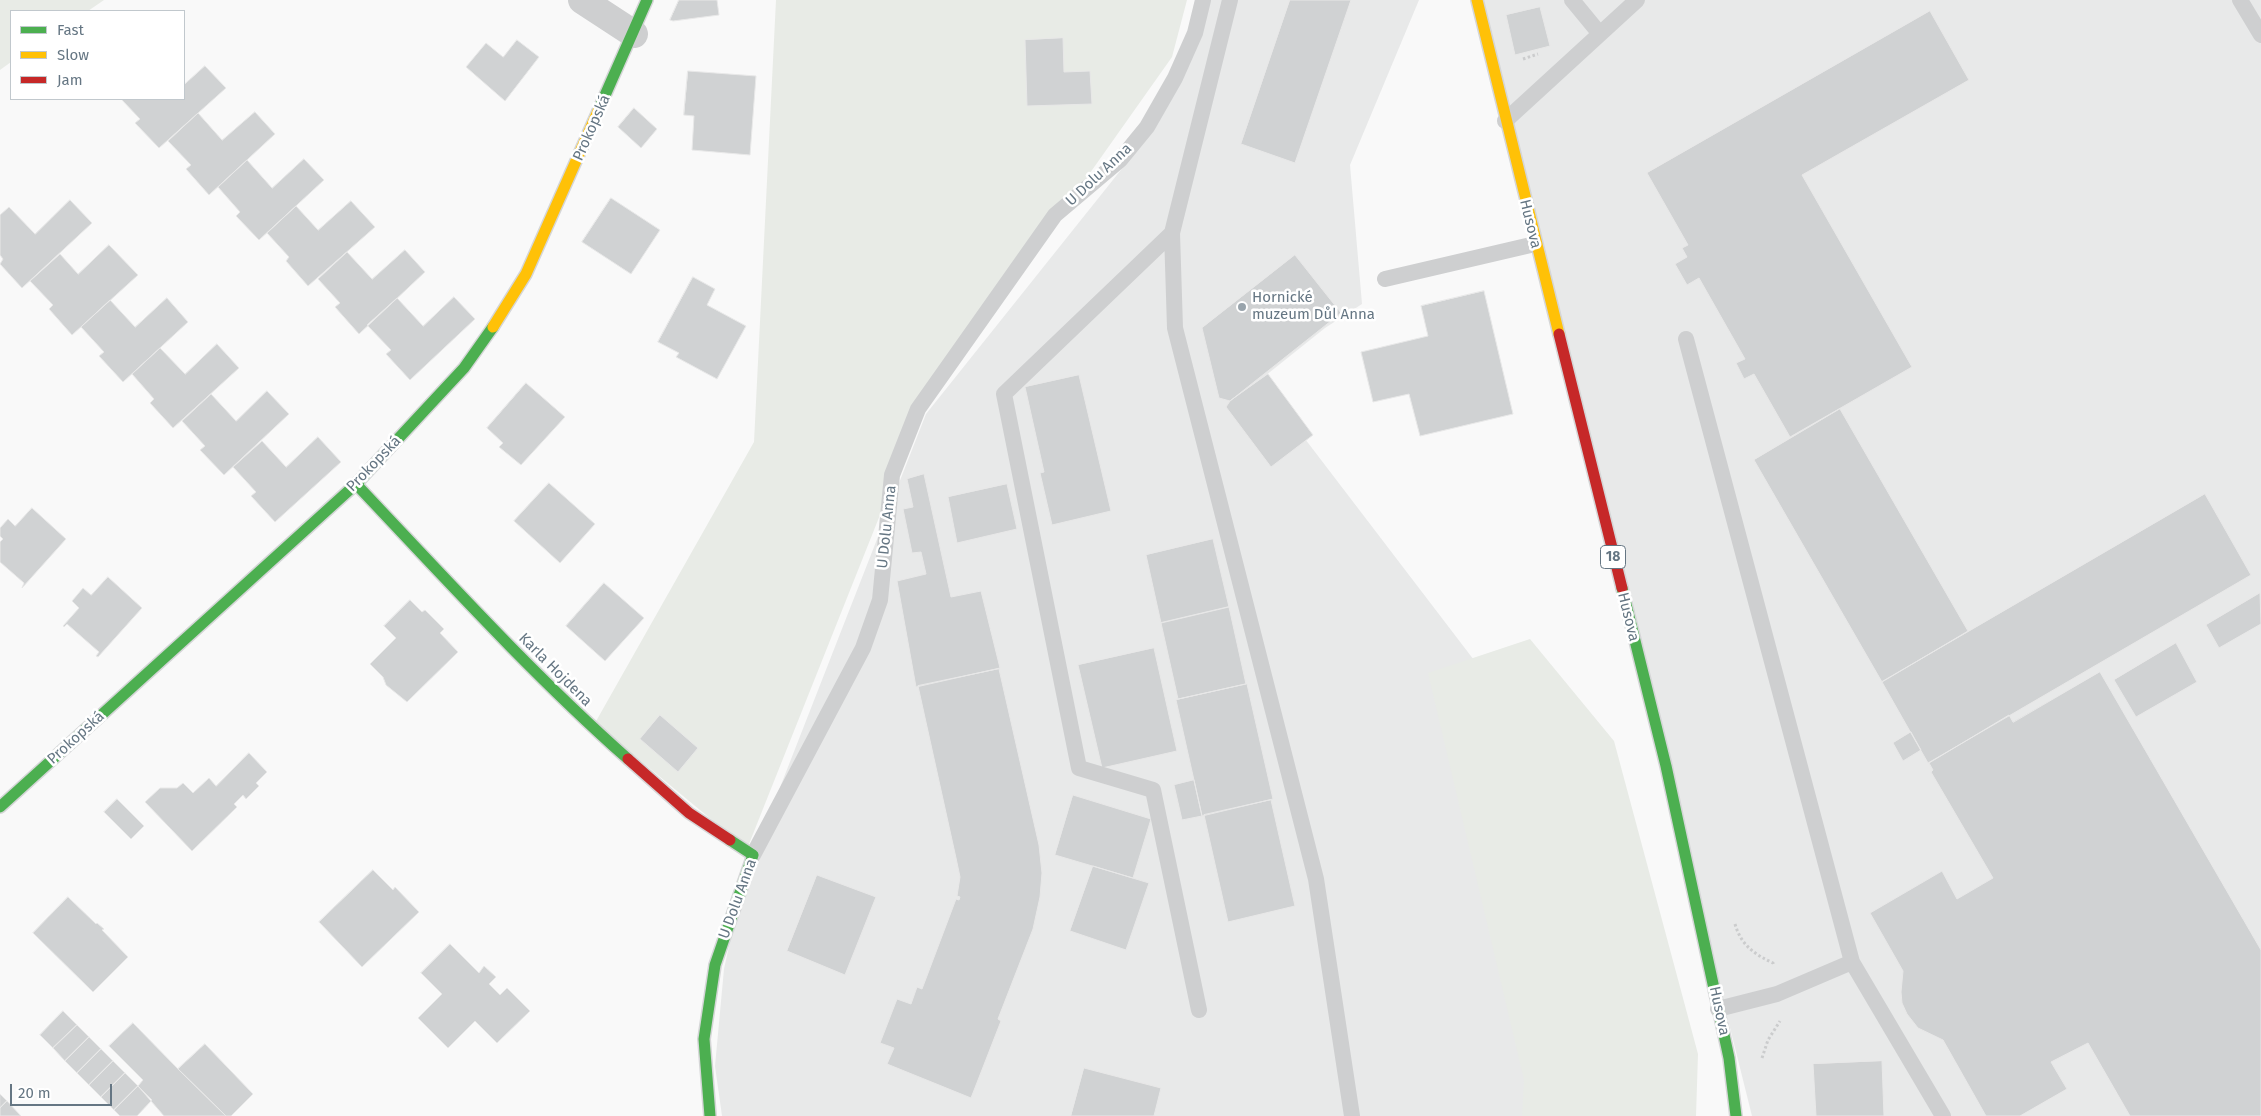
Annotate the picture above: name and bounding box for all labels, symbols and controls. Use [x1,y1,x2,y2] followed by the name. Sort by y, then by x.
[10,10,185,100] legend
[57,21,84,39] text: Fast
[57,46,89,64] text: Slow
[57,71,83,89] text: Jam
[569,92,615,164] street label: Prokopská
[1062,140,1136,210] street label: U Dolu Anna
[1515,198,1545,250] street label: Husova
[1252,289,1375,324] place label: Hornické muzeum Důl Anna
[1236,301,1248,313] marker: Hornické muzeum Důl Anna
[343,432,405,496] street label: Prokopská
[874,484,900,570] street label: U Dolu Anna
[1600,546,1626,568] road number: 18
[1613,591,1643,643] street label: Husova
[515,630,595,710] street label: Karla Hojdena
[44,708,108,768] street label: Prokopská
[715,857,761,941] street label: U Dolu Anna
[1705,985,1733,1037] street label: Husova
[12,1074,115,1106] scale bar
[18,1084,51,1102] text: 20 m

